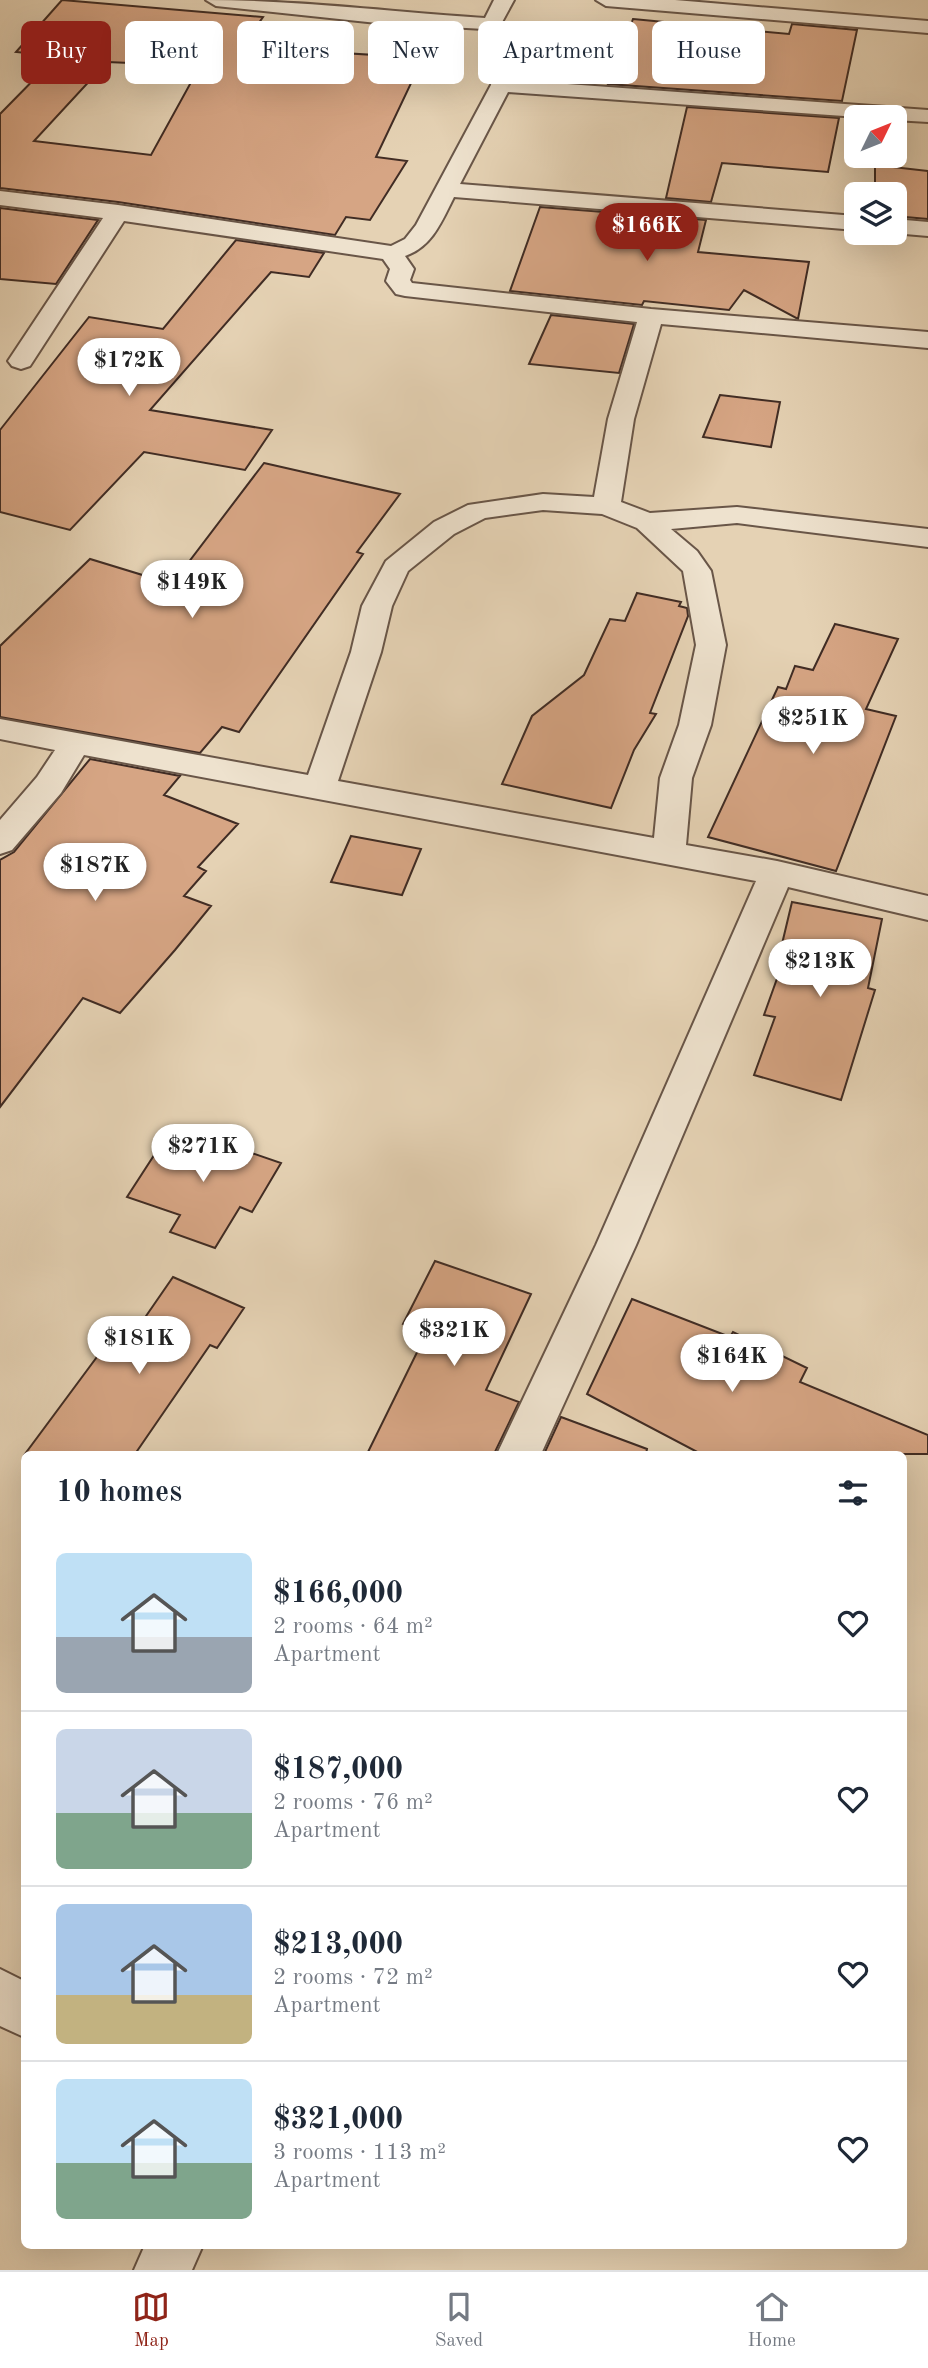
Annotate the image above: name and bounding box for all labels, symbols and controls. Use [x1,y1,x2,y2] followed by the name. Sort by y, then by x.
[21,21,111,84] chip: Buy
[125,21,223,84] chip: Rent
[237,21,354,84] chip: Filters
[368,21,464,84] chip: New
[478,21,638,84] chip: Apartment
[652,21,765,84] chip: House
[844,105,906,168] north arrow
[844,105,907,245] map controls
[844,182,907,245] button: layers
[598,204,696,263] pin: $166K
[611,214,683,237] text: $166K
[80,338,178,398] pin: $172K
[93,349,165,372] text: $172K
[143,560,241,620] pin: $149K
[156,571,228,594] text: $149K
[764,696,862,756] pin: $251K
[777,707,849,730] text: $251K
[46,844,144,903] pin: $187K
[59,854,131,877] text: $187K
[771,940,869,999] pin: $213K
[784,950,856,973] text: $213K
[154,1124,252,1184] pin: $271K
[167,1135,239,1158] text: $271K
[405,1308,503,1368] pin: $321K
[90,1316,188,1376] pin: $181K
[418,1319,490,1342] text: $321K
[103,1327,175,1350] text: $181K
[683,1334,781,1394] pin: $164K
[696,1345,768,1368] text: $164K
[834,1474,872,1512] icon: filters
[56,1478,182,1508] text: 10 homes
[273,1579,403,1609] text: $166,000
[112,1581,196,1665] icon: home
[834,1604,872,1642] icon: heart
[273,1615,433,1638] text: 2 rooms · 64 m²
[273,1643,381,1666] text: Apartment
[273,1755,403,1785] text: $187,000
[112,1757,196,1841] icon: home
[834,1780,872,1818] icon: heart
[273,1791,433,1814] text: 2 rooms · 76 m²
[273,1819,381,1842] text: Apartment
[273,1930,403,1960] text: $213,000
[112,1932,196,2016] icon: home
[834,1955,872,1993] icon: heart
[273,1966,433,1989] text: 2 rooms · 72 m²
[273,1994,381,2017] text: Apartment
[273,2105,403,2135] text: $321,000
[112,2107,196,2191] icon: home
[834,2130,872,2168] icon: heart
[273,2141,446,2164] text: 3 rooms · 113 m²
[273,2169,381,2192] text: Apartment
[132,2288,170,2353] tab: Map
[435,2288,483,2353] tab: Saved
[748,2288,796,2353] tab: Home

